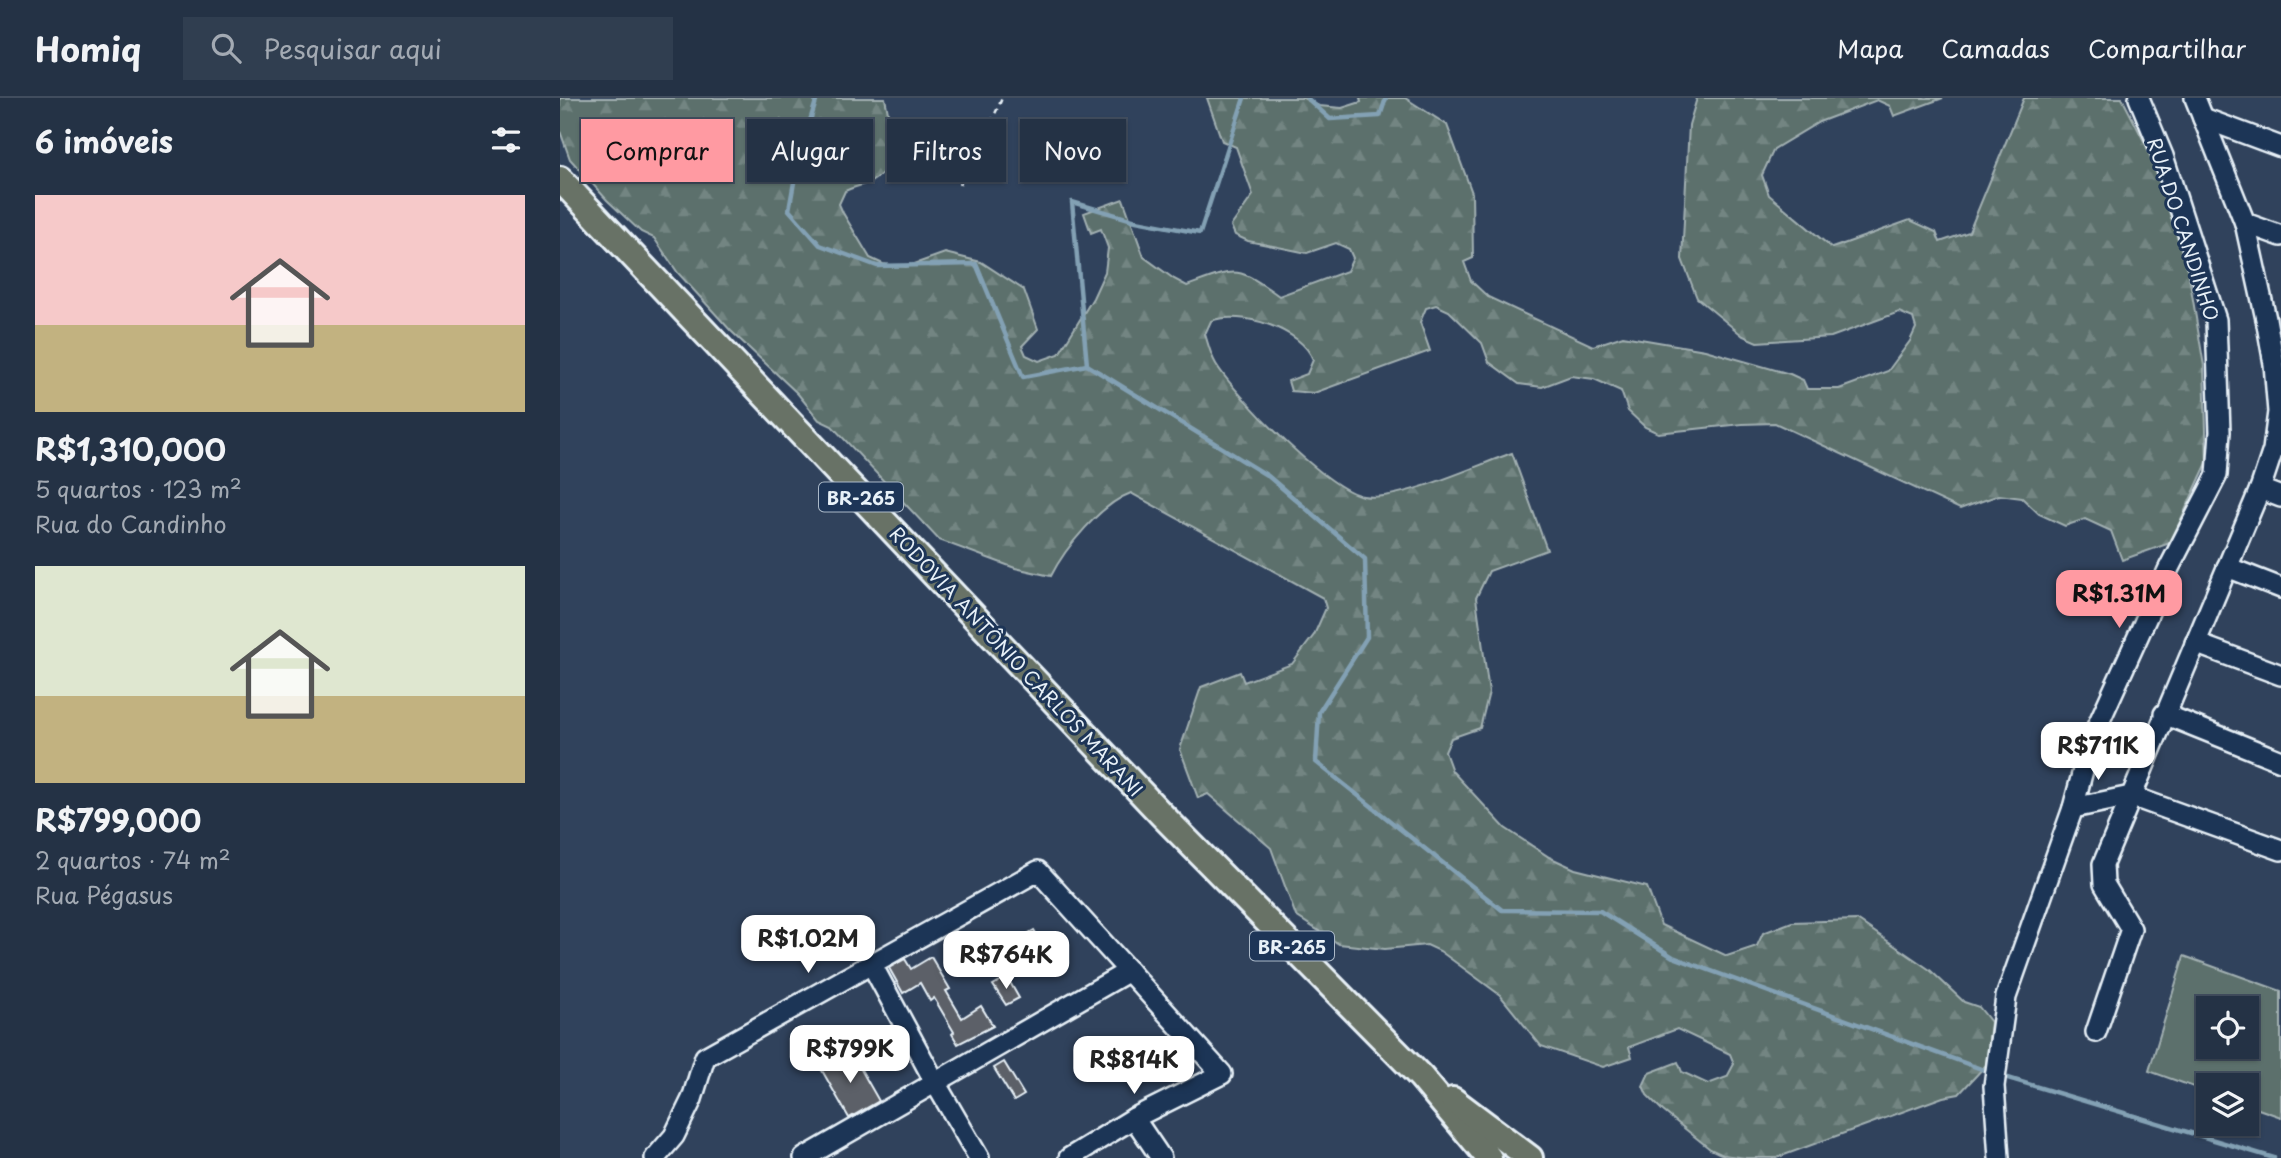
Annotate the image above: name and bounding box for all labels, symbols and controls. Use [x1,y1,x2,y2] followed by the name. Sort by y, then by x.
[183,17,673,80] search box
[35,23,141,73] text: Homiq
[207,29,245,67] icon: search
[263,29,442,68] text: Pesquisar aqui
[1837,30,1903,66] text: Mapa
[1941,30,2050,66] text: Camadas
[2088,30,2246,66] text: Compartilhar
[35,118,173,163] text: 6 imóveis
[581,119,733,182] chip: Comprar
[747,119,873,182] chip: Alugar
[887,119,1006,182] chip: Filtros
[1020,119,1126,182] chip: Novo
[487,121,525,159] icon: filters
[2141,134,2227,324] street label: RUA DO CANDINHO
[217,240,343,366] icon: home
[35,426,226,471] text: R$1,310,000
[35,471,242,506] text: 5 quartos · 123 m²
[819,482,903,512] road number: BR-265
[35,506,227,541] text: Rua do Candinho
[884,520,1150,802] street label: RODOVIA ANTÔNIO CARLOS MARANI
[2054,570,2184,630] pin: R$1.31M
[2072,575,2166,610] text: R$1.31M
[217,611,343,737] icon: home
[2041,722,2155,782] pin: R$711K
[2057,727,2139,762] text: R$711K
[35,797,201,842] text: R$799,000
[35,842,231,877] text: 2 quartos · 74 m²
[35,877,173,912] text: Rua Pégasus
[743,916,873,975] pin: R$1.02M
[757,920,859,955] text: R$1.02M
[949,932,1063,991] pin: R$764K
[1250,932,1334,960] road number: BR-265
[959,936,1053,971] text: R$764K
[2196,996,2259,1136] map controls
[2196,996,2259,1059] button: locate
[793,1026,907,1085] pin: R$799K
[806,1030,894,1065] text: R$799K
[1077,1037,1191,1096] pin: R$814K
[1089,1041,1179,1076] text: R$814K
[2196,1073,2259,1136] button: layers

